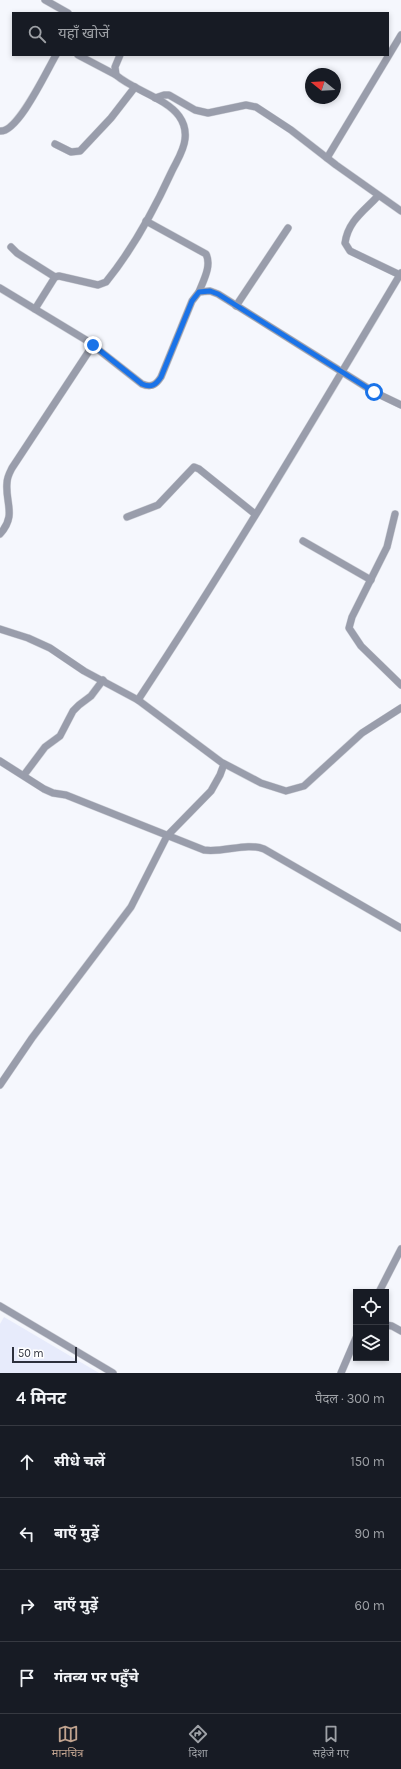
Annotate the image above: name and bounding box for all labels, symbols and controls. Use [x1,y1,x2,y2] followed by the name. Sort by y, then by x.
[12,12,389,56] search box
[26,23,48,45] icon: search
[58,24,109,42] text: यहाँ खोजें
[305,68,341,104] north arrow
[84,336,102,354] route end
[365,383,383,401] route start
[353,1289,389,1361] map controls
[353,1289,389,1325] button: locate
[353,1325,389,1361] button: layers
[12,1345,77,1364] scale bar
[18,1347,44,1360] text: 50 m
[16,1388,66,1408] text: 4 मिनट
[315,1391,385,1406] text: पैदल · 300 m
[16,1451,38,1473] icon: ahead
[54,1452,105,1470] text: सीधे चलें
[350,1454,385,1469] text: 150 m
[16,1523,38,1545] icon: left
[54,1524,99,1542] text: बाएँ मुड़ें
[354,1526,385,1541] text: 90 m
[16,1595,38,1617] icon: right
[54,1596,98,1614] text: दाएँ मुड़ें
[355,1598,385,1613] text: 60 m
[16,1667,38,1689] icon: arrive
[54,1668,139,1686] text: गंतव्य पर पहुँचे
[52,1723,83,1761] tab: मानचित्र
[187,1723,209,1761] tab: दिशा
[313,1723,349,1761] tab: सहेजे गए

